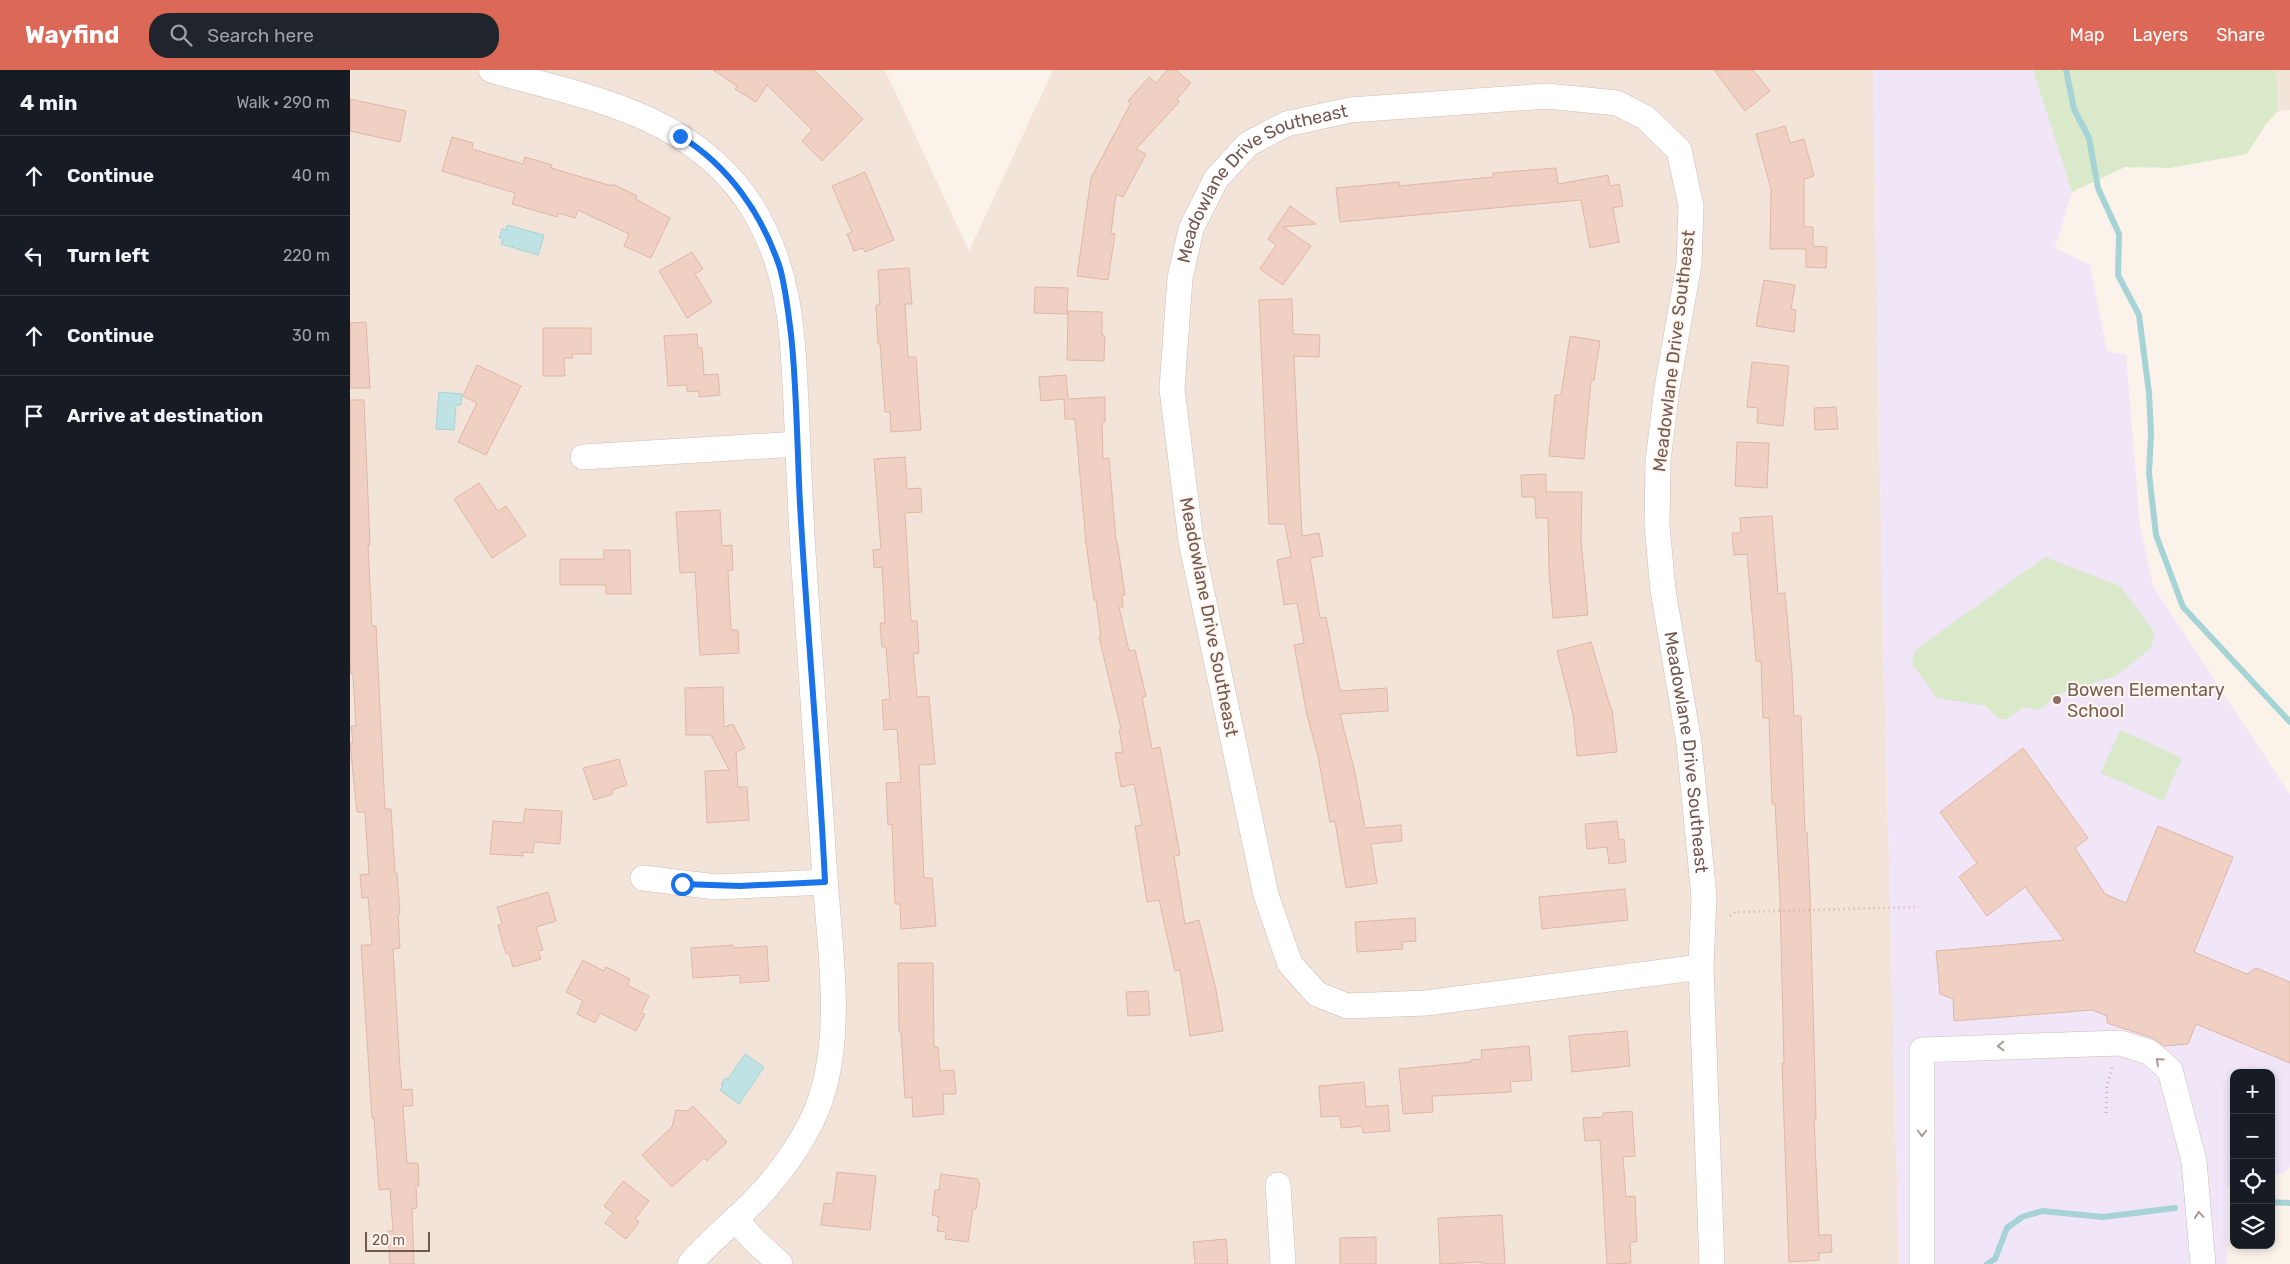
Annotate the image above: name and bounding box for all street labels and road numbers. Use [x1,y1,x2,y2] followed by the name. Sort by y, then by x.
[1173,100,1350,265] street label: Meadowlane Drive Southeast
[1648,229,1700,473] street label: Meadowlane Drive Southeast
[1175,495,1243,739] street label: Meadowlane Drive Southeast
[1659,630,1713,874] street label: Meadowlane Drive Southeast

